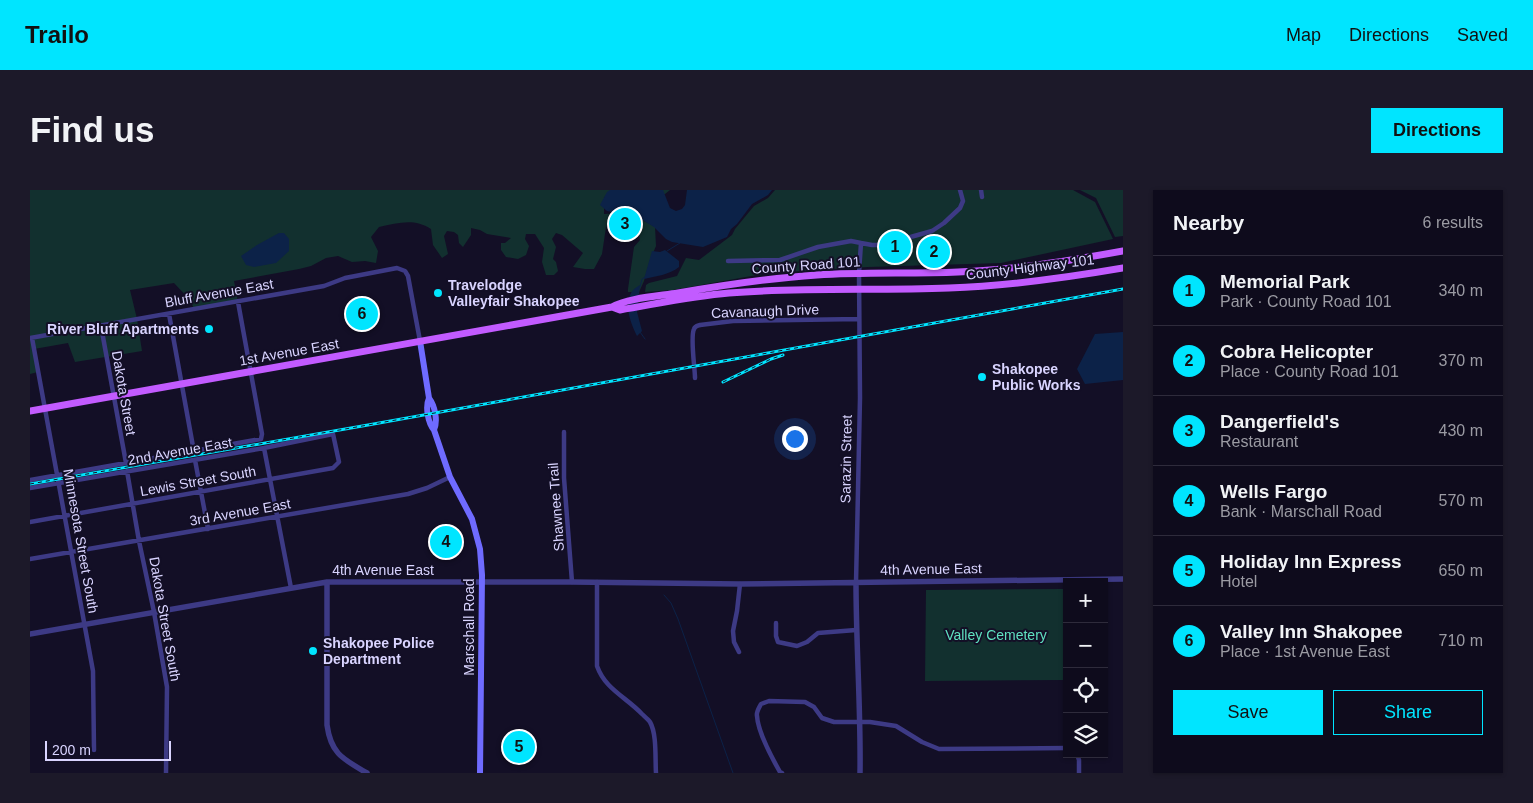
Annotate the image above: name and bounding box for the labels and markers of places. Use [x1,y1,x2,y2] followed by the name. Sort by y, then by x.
[609,205,641,243] pin: 3
[879,228,911,266] pin: 1
[918,233,950,271] pin: 2
[448,277,580,309] place label: Travelodge Valleyfair Shakopee
[432,287,444,299] marker: Travelodge Valleyfair Shakopee
[346,295,378,333] pin: 6
[47,321,199,337] place label: River Bluff Apartments
[203,323,215,335] marker: River Bluff Apartments
[992,361,1081,393] place label: Shakopee Public Works
[976,371,988,383] marker: Shakopee Public Works
[430,523,462,561] pin: 4
[323,635,434,667] place label: Shakopee Police Department
[307,645,319,657] marker: Shakopee Police Department
[503,728,535,766] pin: 5

